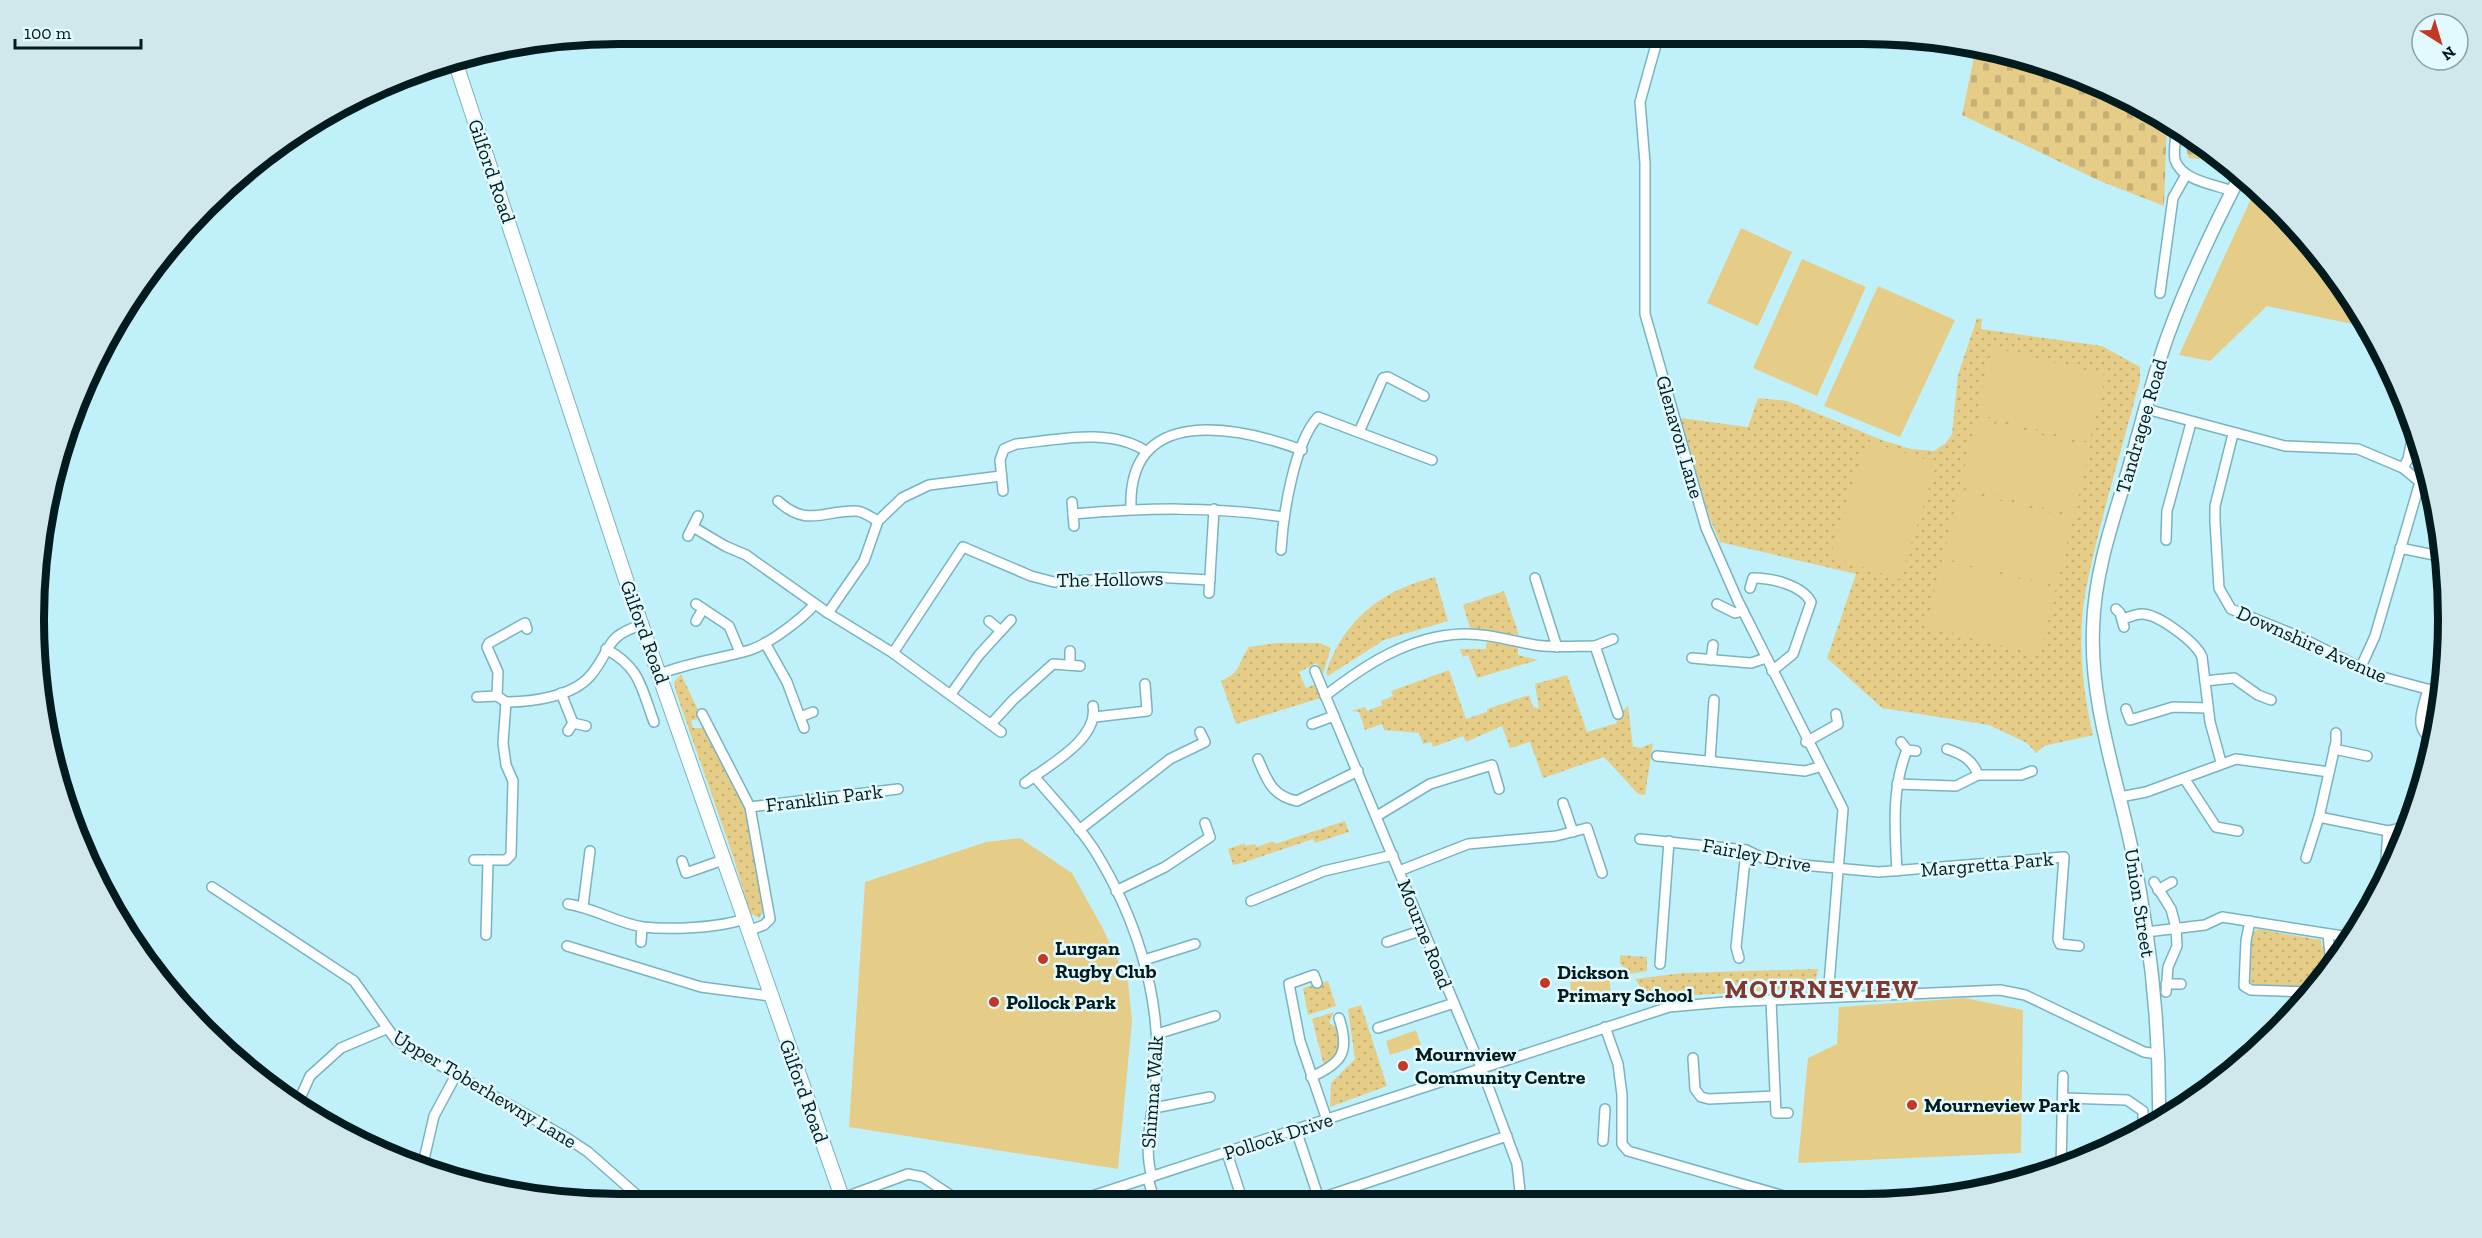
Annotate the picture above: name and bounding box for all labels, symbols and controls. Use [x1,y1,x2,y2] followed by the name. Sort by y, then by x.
[15,12,141,50] scale bar
[2410,12,2470,72] north arrow
[24,22,72,44] text: 100 m
[2438,42,2459,65] text: N
[463,116,521,226] street label: Gilford Road
[2110,356,2172,496] street label: Tandragee Road
[1651,373,1709,501] street label: Glenavon Lane
[1056,566,1164,592] street label: The Hollows
[615,577,675,687] street label: Gilford Road
[2233,600,2391,688] street label: Downshire Avenue
[764,779,884,817] street label: Franklin Park
[1701,833,1813,877] street label: Fairley Drive
[1920,846,2055,882] street label: Margretta Park
[2120,847,2161,960] street label: Union Street
[1392,876,1458,992] street label: Mourne Road
[1055,936,1157,983] place label: Lurgan Rugby Club
[1036,952,1050,966] marker: Lurgan Rugby Club
[1557,960,1693,1007] place label: Dickson Primary School
[1725,973,1919,1005] district label: MOURNEVIEW
[1538,976,1552,990] marker: Dickson Primary School
[1006,990,1116,1014] place label: Pollock Park
[987,995,1001,1009] marker: Pollock Park
[389,1025,581,1153] street label: Upper Toberhewny Lane
[1136,1034,1168,1149] street label: Shimna Walk
[774,1036,834,1146] street label: Gilford Road
[1415,1042,1586,1089] place label: Mournview Community Centre
[1396,1059,1410,1073] marker: Mournview Community Centre
[1924,1093,2080,1117] place label: Mourneview Park
[1905,1098,1919,1112] marker: Mourneview Park
[1220,1107,1336,1165] street label: Pollock Drive

